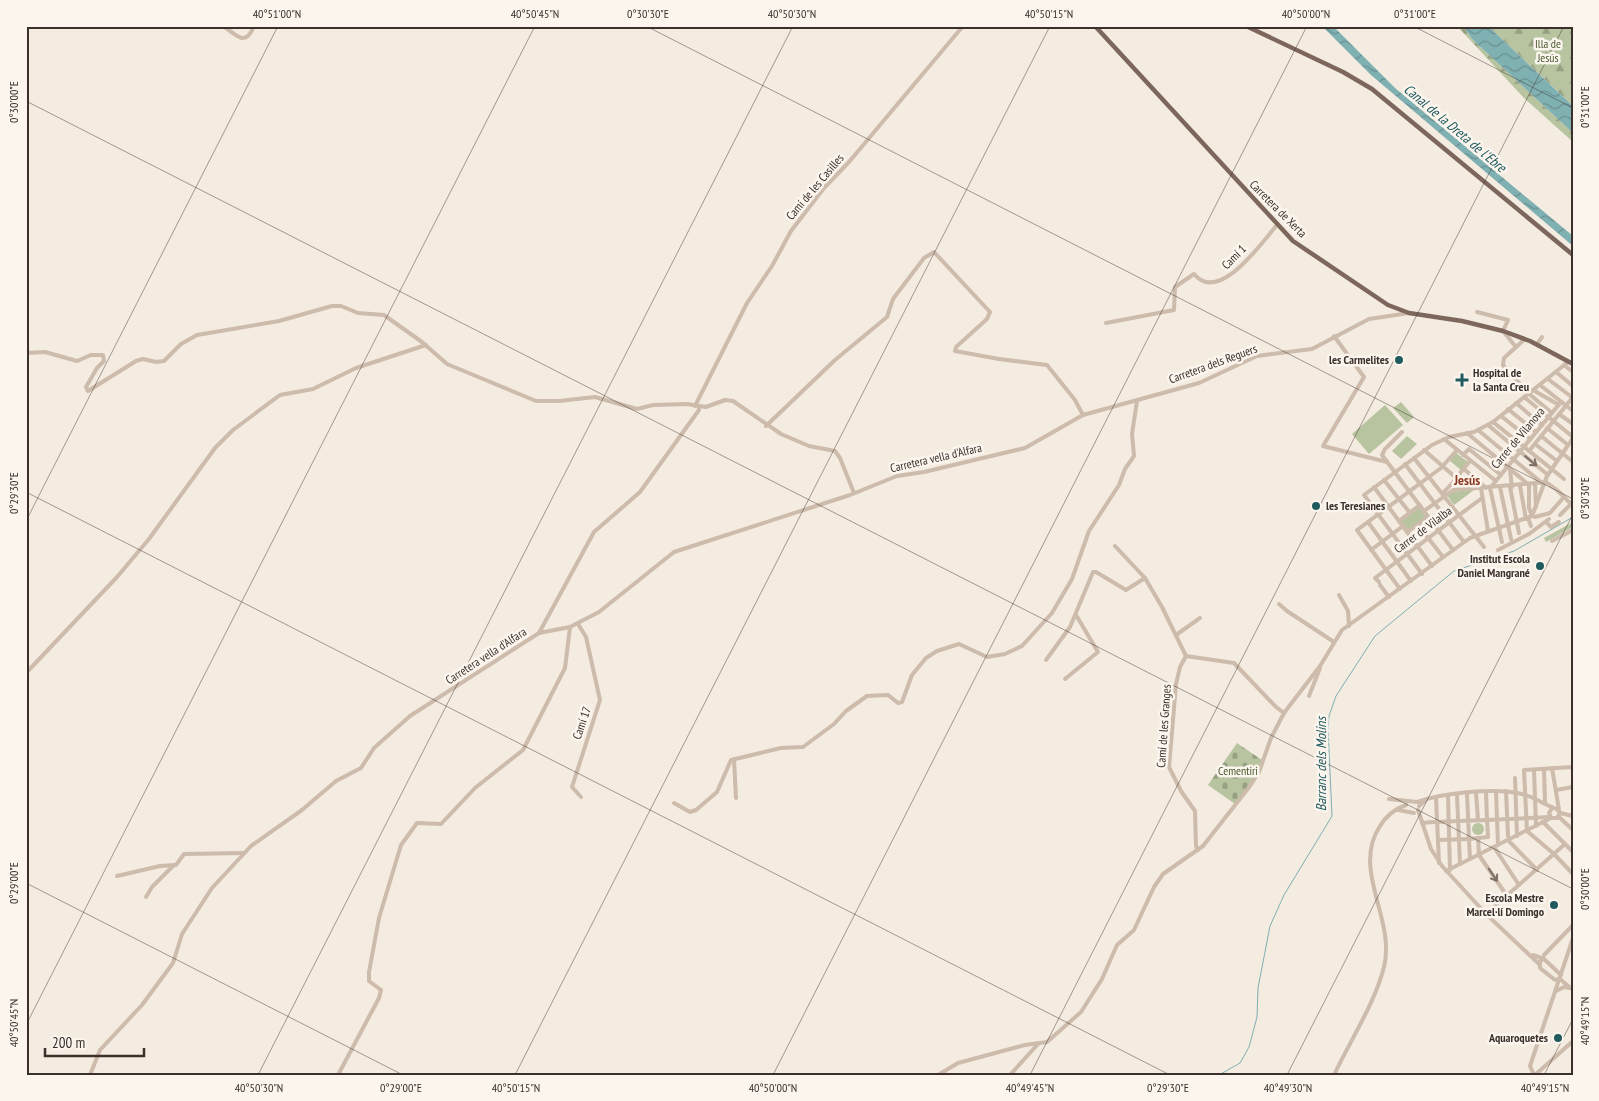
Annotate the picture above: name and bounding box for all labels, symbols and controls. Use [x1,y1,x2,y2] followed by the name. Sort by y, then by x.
[253,6,301,21] text: 40°51'00"N
[511,6,559,21] text: 40°50'45"N
[627,6,669,21] text: 0°30'30"E
[768,6,816,21] text: 40°50'30"N
[1025,6,1073,21] text: 40°50'15"N
[1282,6,1330,21] text: 40°50'00"N
[1394,6,1436,21] text: 0°31'00"E
[1535,36,1561,65] park label: Illa de Jesús
[1400,80,1511,177] water label: Canal de la Dreta de l'Ebre
[6,81,21,123] text: 0°30'00"E
[1577,86,1592,128] text: 0°31'00"E
[783,151,847,223] street label: Camí de les Casilles
[1247,177,1310,241] street label: Carretera de Xerta
[1218,241,1249,272] street label: Camí 1
[1167,341,1259,386] street label: Carretera dels Reguers
[1329,352,1389,367] place label: les Carmelites
[1393,354,1405,366] marker: les Carmelites
[1473,365,1529,394] place label: Hospital de la Santa Creu
[1455,373,1469,387] marker: Hospital de la Santa Creu
[1488,404,1548,471] street label: Carrer de Vilanova
[889,440,983,475] street label: Carretera vella d'Alfara
[1524,455,1537,466] one-way arrow
[1453,471,1480,489] district label: Jesús
[6,472,21,514] text: 0°29'30"E
[1577,477,1592,519] text: 0°30'30"E
[1326,498,1385,513] place label: les Teresianes
[1310,500,1322,512] marker: les Teresianes
[1391,503,1455,556] street label: Carrer de Vilalba
[1457,551,1530,580] place label: Institut Escola Daniel Mangrané
[1534,560,1546,572] marker: Institut Escola Daniel Mangrané
[442,624,529,687] street label: Carretera vella d'Alfara
[1153,684,1174,768] street label: Camí de les Granges
[569,704,594,741] street label: Camí 17
[1312,716,1330,811] water label: Barranc dels Molins
[1218,763,1258,778] park label: Cementiri
[6,862,21,904] text: 0°29'00"E
[1488,868,1498,882] one-way arrow
[1577,868,1592,910] text: 0°30'00"E
[1466,890,1545,919] place label: Escola Mestre Marcel·lí Domingo
[1548,899,1560,911] marker: Escola Mestre Marcel·lí Domingo
[1577,997,1592,1045] text: 40°49'15"N
[6,999,21,1047] text: 40°50'45"N
[45,1026,144,1058] scale bar
[1488,1030,1548,1045] place label: Aquaroquetes
[1552,1032,1564,1044] marker: Aquaroquetes
[52,1033,85,1052] text: 200 m
[235,1080,283,1095] text: 40°50'30"N
[380,1080,422,1095] text: 0°29'00"E
[492,1080,540,1095] text: 40°50'15"N
[749,1080,797,1095] text: 40°50'00"N
[1006,1080,1054,1095] text: 40°49'45"N
[1147,1080,1189,1095] text: 0°29'30"E
[1264,1080,1312,1095] text: 40°49'30"N
[1521,1080,1569,1095] text: 40°49'15"N

